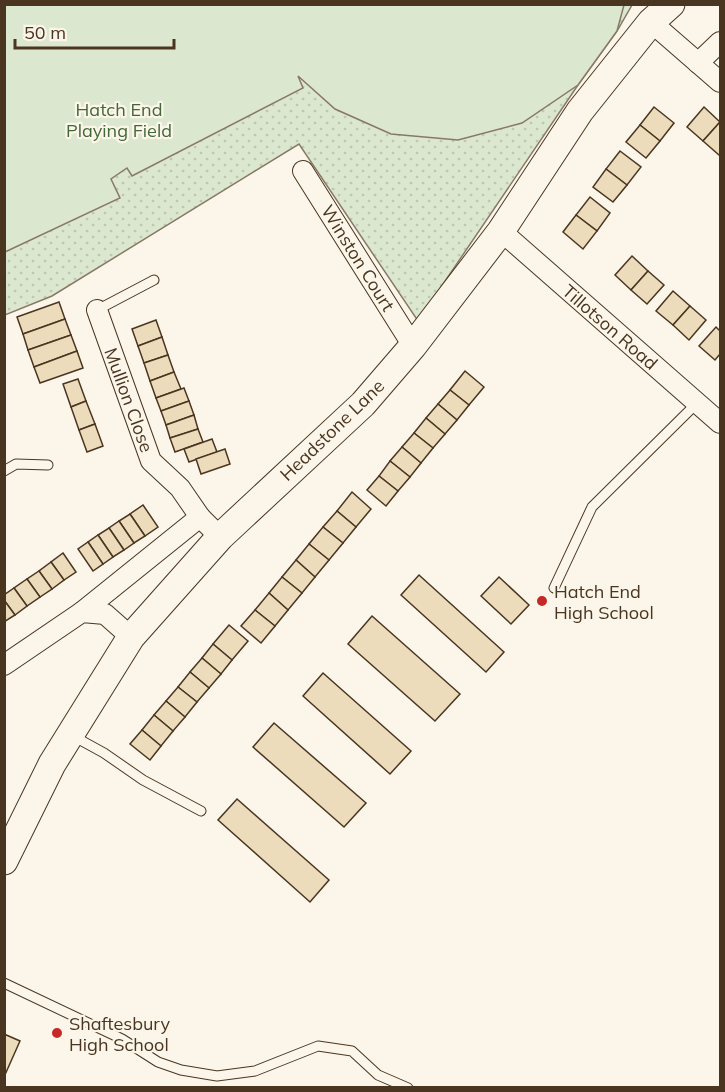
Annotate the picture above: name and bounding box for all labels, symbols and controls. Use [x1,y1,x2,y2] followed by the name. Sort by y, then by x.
[15,12,174,50] scale bar
[24,21,66,44] text: 50 m
[66,98,172,142] park label: Hatch End Playing Field
[316,201,400,315] street label: Winston Court
[558,279,662,375] street label: Tillotson Road
[99,344,159,456] street label: Mullion Close
[275,374,389,486] street label: Headstone Lane
[554,580,654,624] place label: Hatch End High School
[535,594,549,608] marker: Hatch End High School
[69,1012,170,1056] place label: Shaftesbury High School
[50,1026,64,1040] marker: Shaftesbury High School

